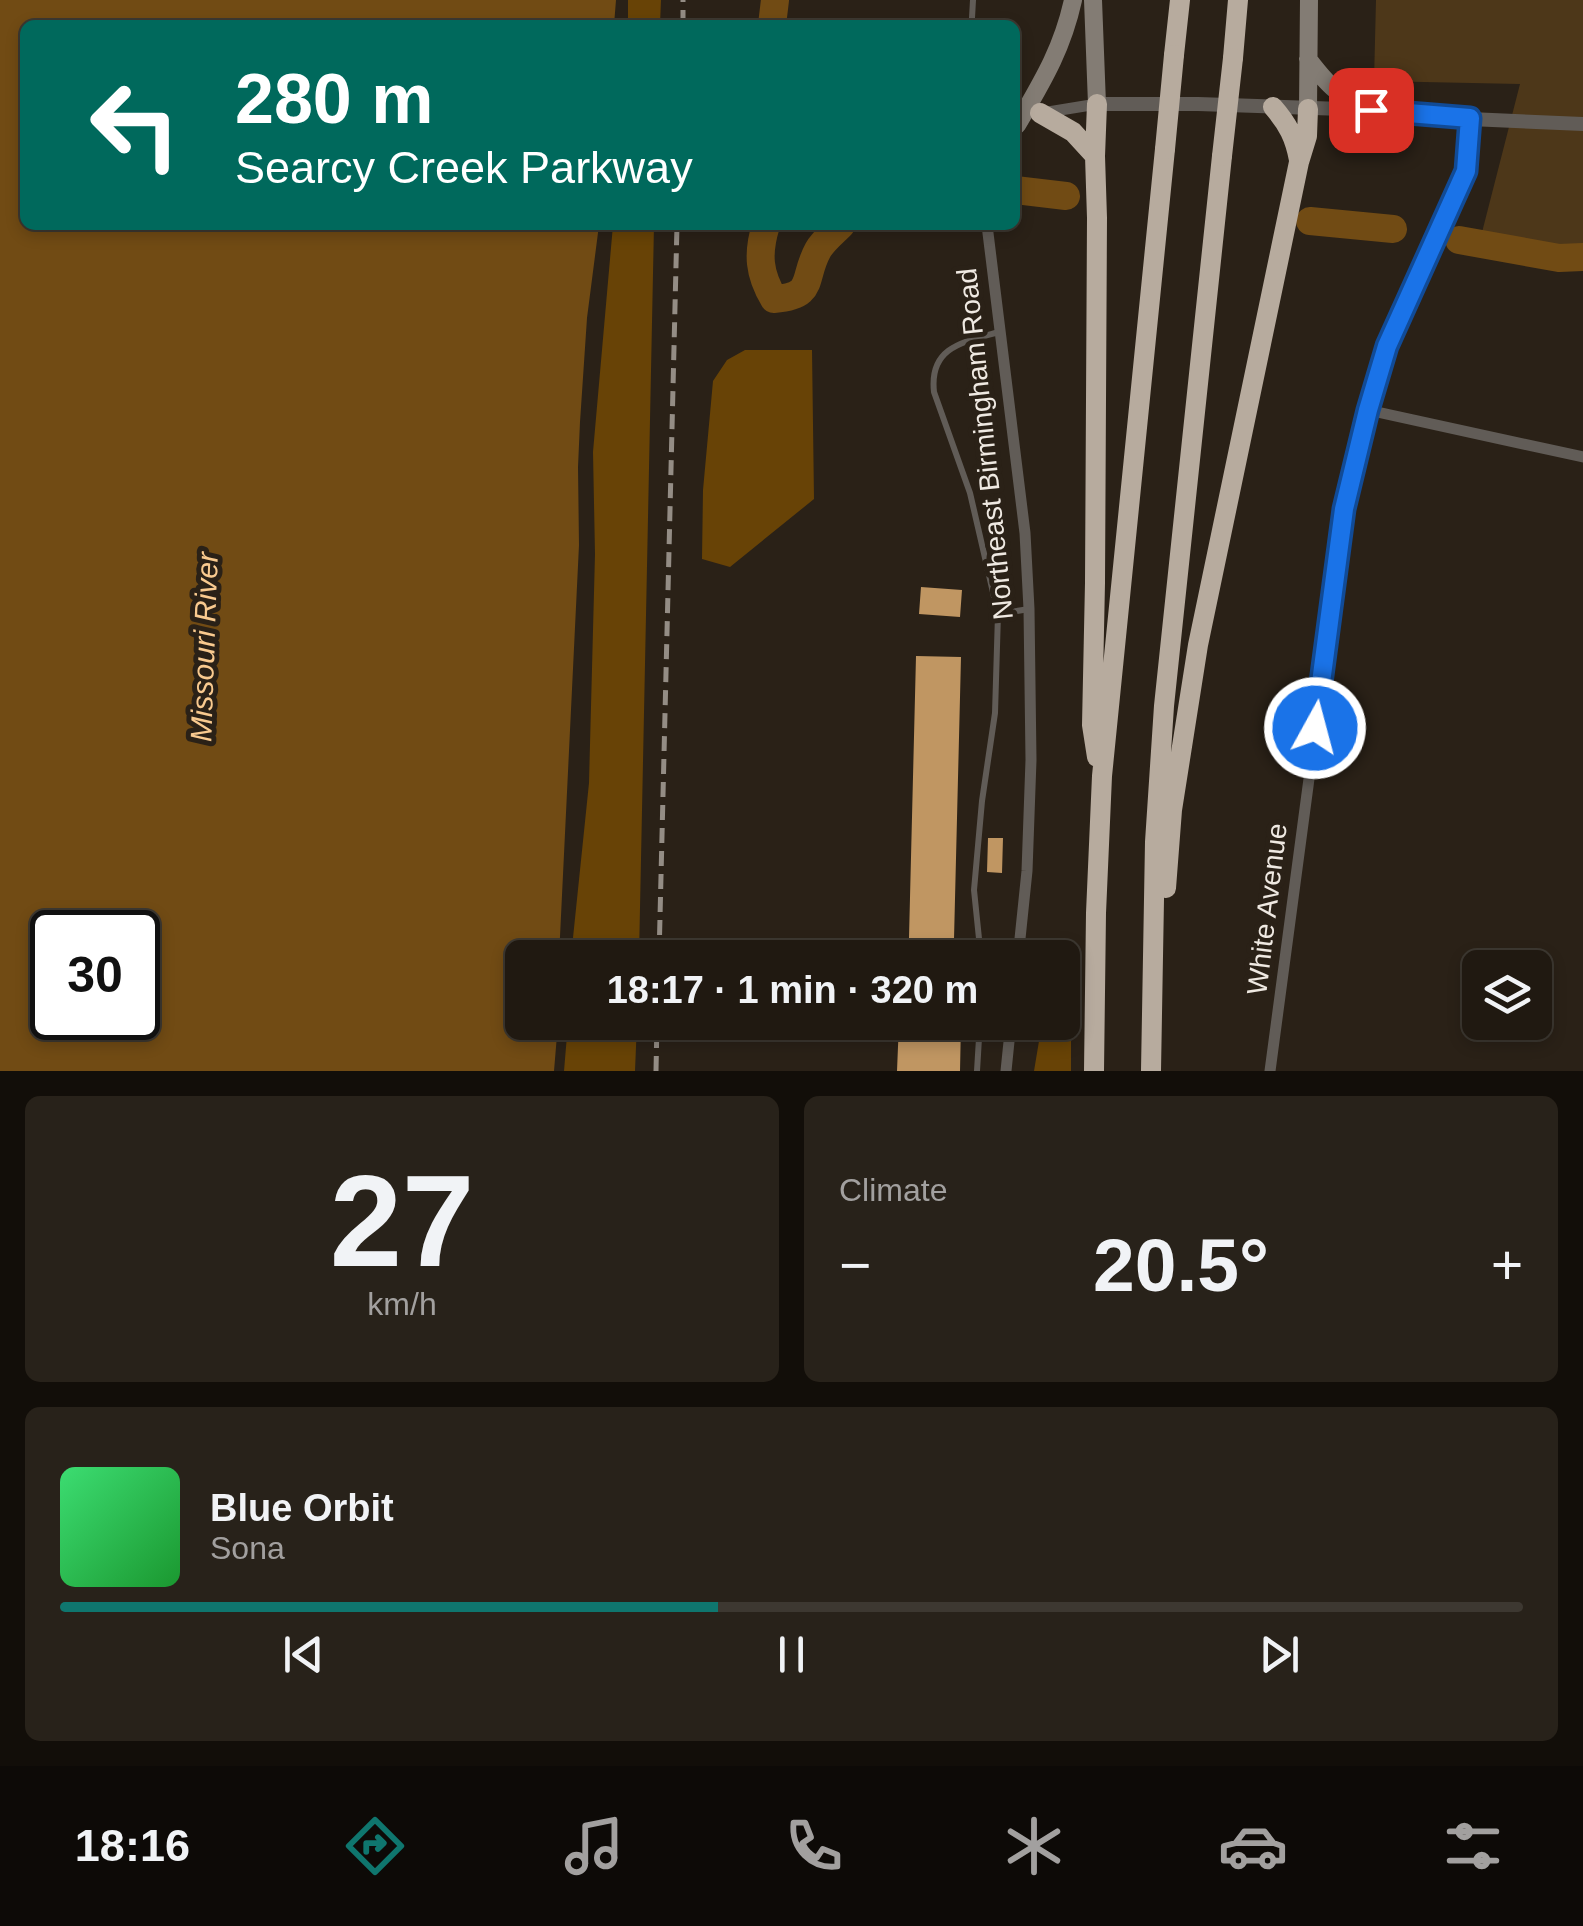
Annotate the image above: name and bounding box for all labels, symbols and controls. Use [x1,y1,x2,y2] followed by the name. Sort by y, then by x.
[70,60,200,190] icon: left
[235,60,433,138] text: 280 m
[1329,68,1414,153] pin
[1344,83,1399,138] icon: arrive
[235,142,693,193] text: Searcy Creek Parkway
[951,267,1019,621] street label: Northeast Birmingham Road
[184,550,224,743] water label: Missouri River
[1263,676,1367,780] position arrow
[1241,822,1293,996] street label: White Avenue
[30,910,160,1040] speed limit sign: 30
[1462,950,1552,1040] map controls
[1462,950,1552,1040] button: layers
[607,969,978,1011] text: 18:17 · 1 min · 320 m
[330,1148,474,1294] text: 27
[839,1172,947,1208] text: Climate
[1093,1223,1269,1307] text: 20.5°
[839,1234,871,1296] text: −
[1491,1234,1523,1296] text: +
[367,1286,437,1322] text: km/h
[210,1487,394,1529] text: Blue Orbit
[210,1530,285,1566] text: Sona
[276,1627,331,1682] icon: previous
[764,1627,819,1682] icon: pause
[1252,1627,1307,1682] icon: next
[340,1811,410,1881] icon: directions
[559,1811,629,1881] icon: music
[779,1811,849,1881] icon: phone
[999,1811,1069,1881] icon: climate
[1218,1811,1288,1881] icon: car
[1438,1811,1508,1881] icon: filters
[75,1820,190,1871] text: 18:16

